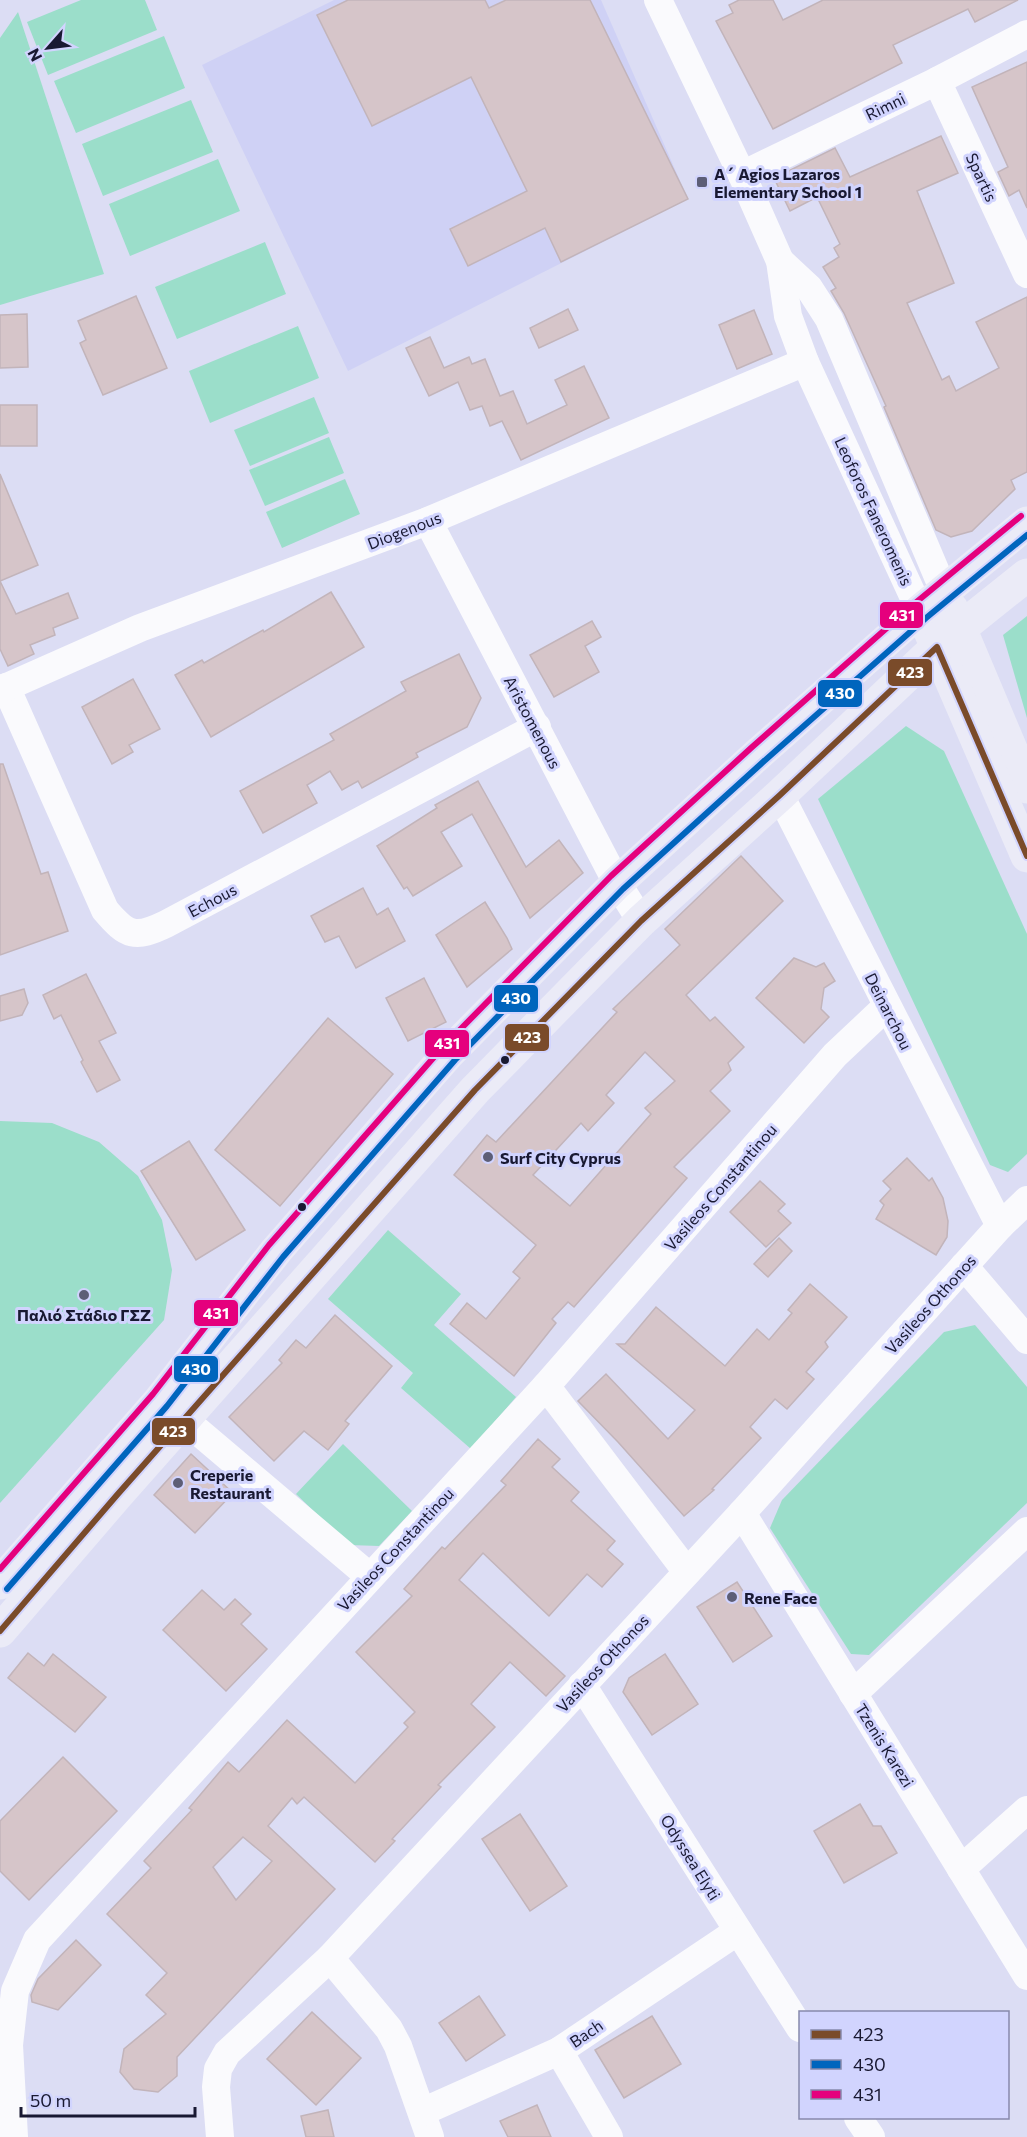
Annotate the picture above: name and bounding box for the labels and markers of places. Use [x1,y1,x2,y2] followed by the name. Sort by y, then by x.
[714,164,862,201] place label: A´ Agios Lazaros Elementary School 1
[695,175,709,189] marker: A´ Agios Lazaros Elementary School 1
[499,1054,511,1066] unlabelled marker
[500,1148,621,1167] place label: Surf City Cyprus
[481,1150,495,1164] marker: Surf City Cyprus
[296,1201,308,1213] unlabelled marker
[77,1288,91,1302] marker: Παλιό Στάδιο ΓΣΖ
[17,1305,151,1324] place label: Παλιό Στάδιο ΓΣΖ
[190,1465,272,1502] place label: Creperie Restaurant
[171,1476,185,1490] marker: Creperie Restaurant
[744,1588,817,1607] place label: Rene Face
[725,1590,739,1604] marker: Rene Face

